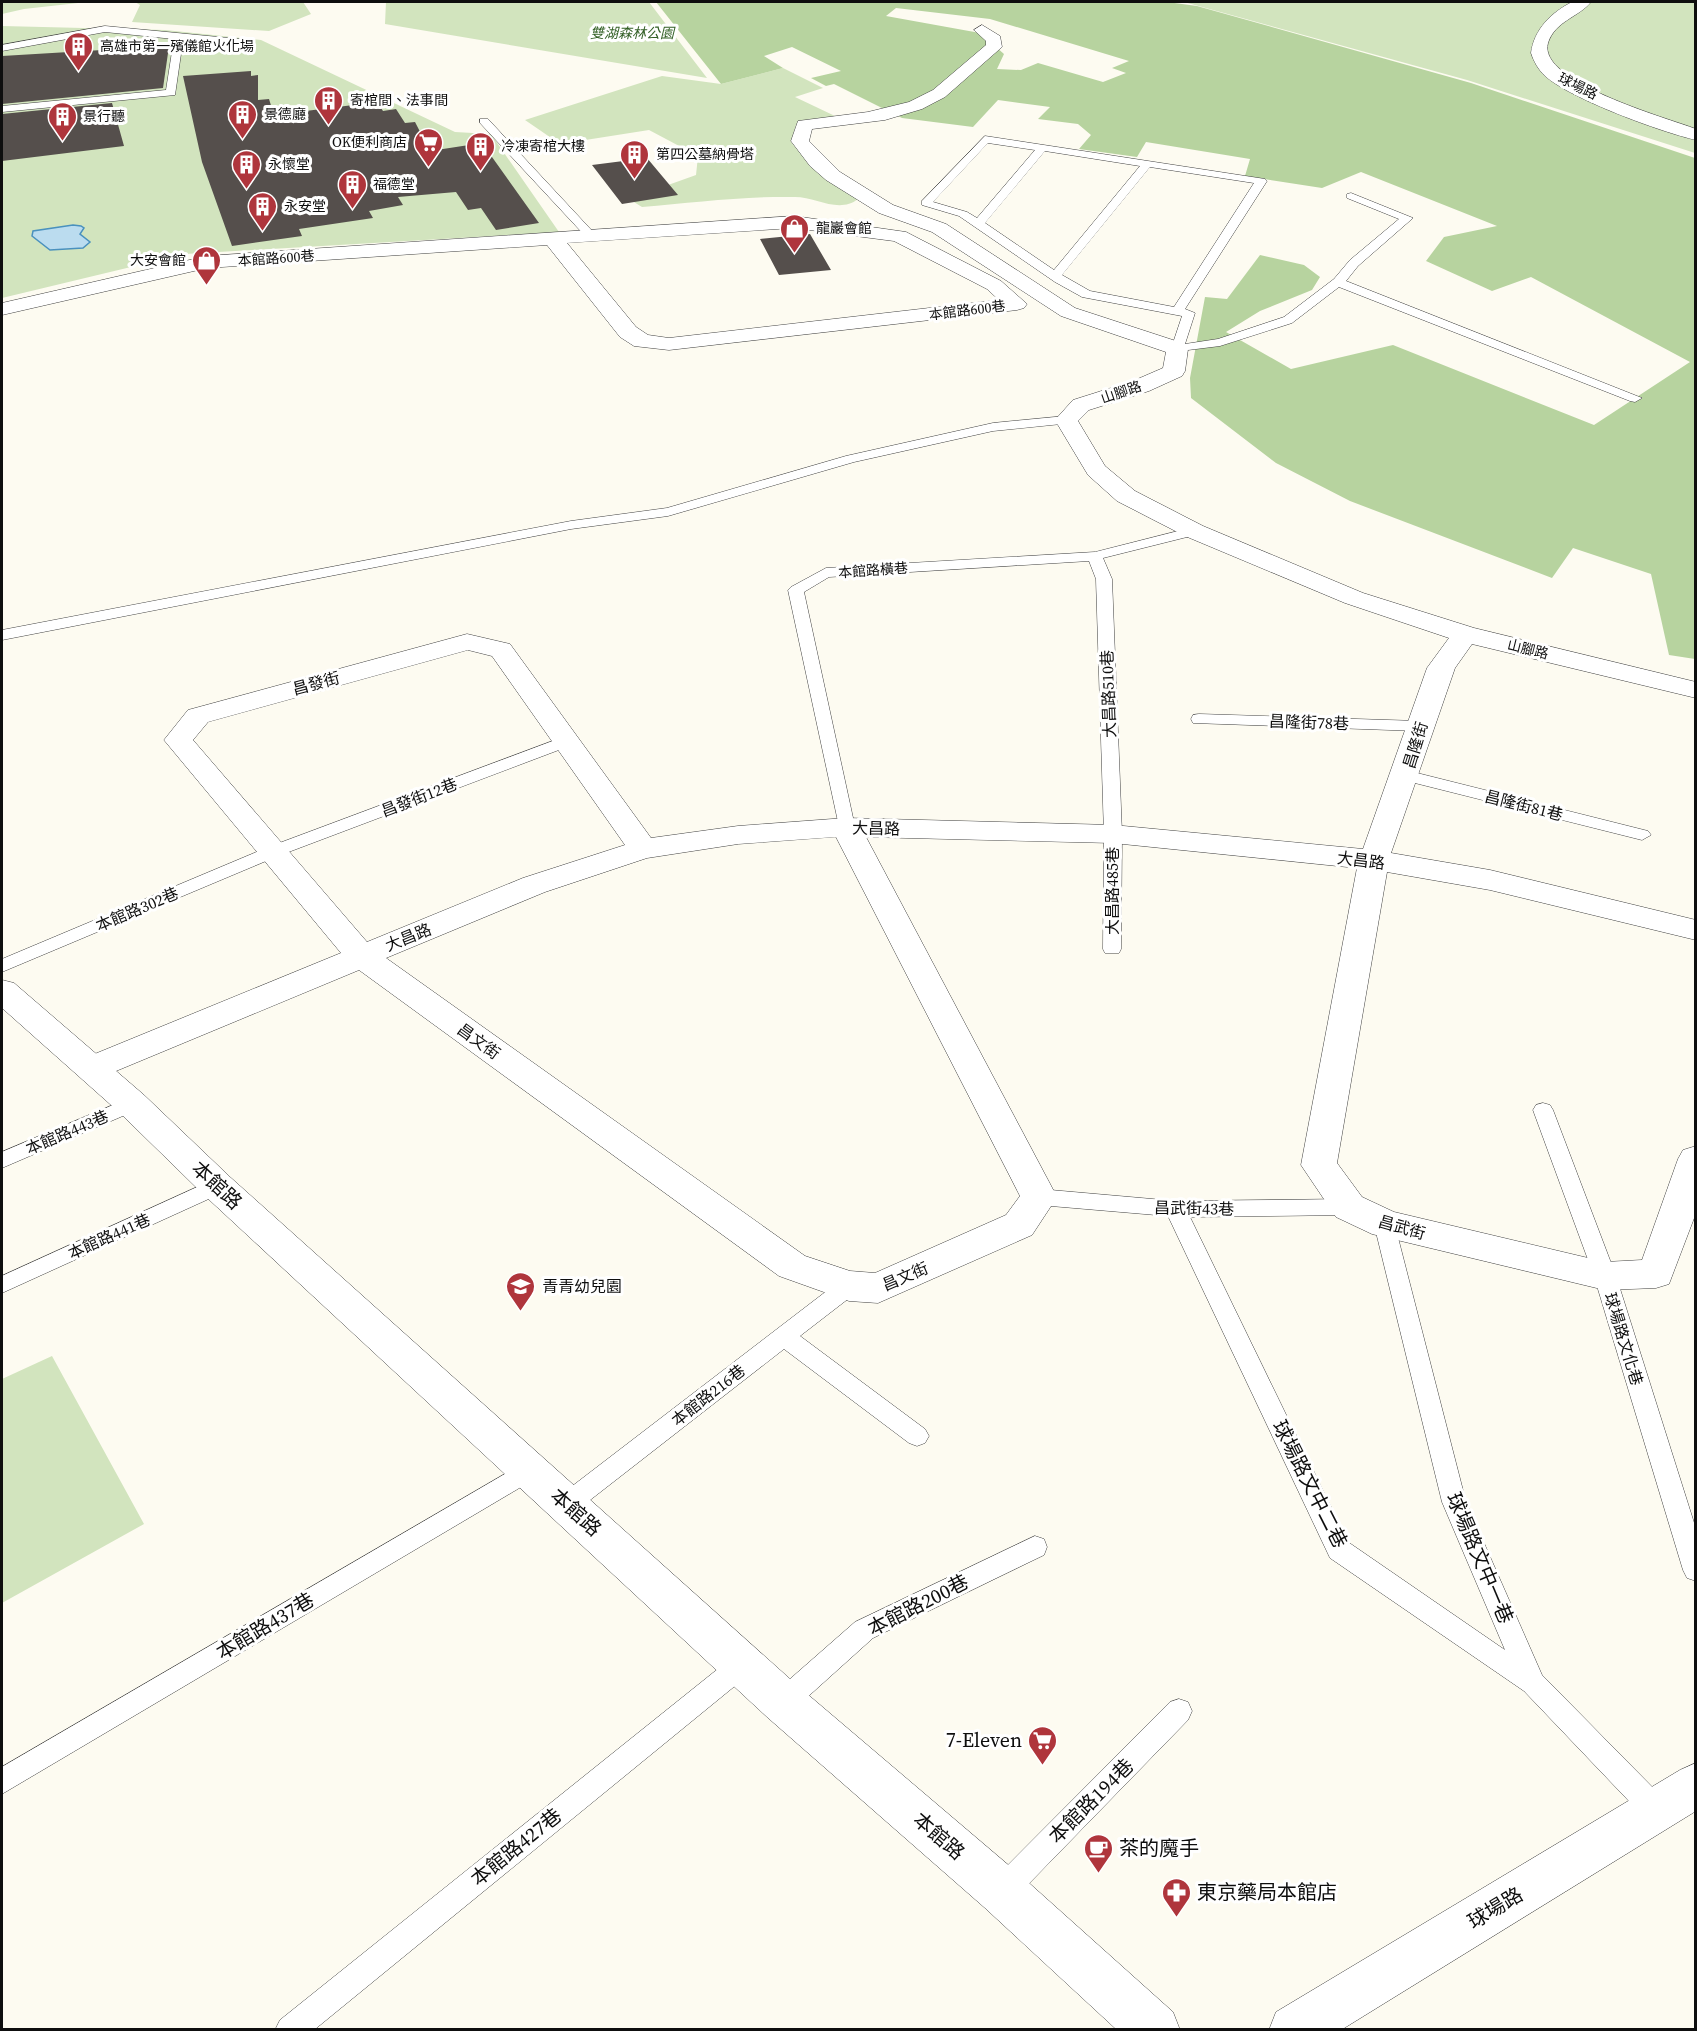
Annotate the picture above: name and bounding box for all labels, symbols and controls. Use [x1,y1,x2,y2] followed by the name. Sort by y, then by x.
[590,23,676,43] park label: 雙湖森林公園
[63,30,95,72] building icon: 高雄市第一殯儀館火化場
[100,36,254,56] place label: 高雄市第一殯儀館火化場
[1555,68,1601,104] street label: 球場路
[313,84,345,126] building icon: 寄棺間、法事間
[350,90,448,110] place label: 寄棺間、法事間
[227,98,259,140] building icon: 景德廳
[46,100,78,142] building icon: 景行聽
[264,104,306,124] place label: 景德廳
[83,106,125,126] place label: 景行聽
[412,126,444,168] supermarket icon: OK便利商店
[464,130,496,172] building icon: 冷凍寄棺大樓
[332,132,407,152] place label: OK便利商店
[501,136,585,156] place label: 冷凍寄棺大樓
[619,138,651,180] building icon: 第四公墓納骨塔
[656,144,754,164] place label: 第四公墓納骨塔
[231,148,263,190] building icon: 永懷堂
[268,154,310,174] place label: 永懷堂
[336,168,368,210] building icon: 福德堂
[373,174,415,194] place label: 福德堂
[247,190,279,232] building icon: 永安堂
[284,196,326,216] place label: 永安堂
[779,212,811,254] shop icon: 龍巖會館
[816,218,872,238] place label: 龍巖會館
[191,244,223,286] shop icon: 大安會館
[237,245,315,271] street label: 本館路600巷
[130,250,186,270] place label: 大安會館
[928,295,1006,325] street label: 本館路600巷
[1098,376,1144,408] street label: 山腳路
[837,558,909,582] street label: 本館路橫巷
[1505,634,1551,664] street label: 山腳路
[1095,650,1121,738] street label: 大昌路510巷
[290,666,342,700] street label: 昌發街
[1269,710,1349,734] street label: 昌隆街78巷
[1397,719,1433,771] street label: 昌隆街
[378,772,460,822] street label: 昌發街12巷
[1483,785,1565,825] street label: 昌隆街81巷
[852,817,900,839] street label: 大昌路
[1336,846,1386,874] street label: 大昌路
[1101,847,1123,935] street label: 大昌路485巷
[92,882,182,936] street label: 本館路302巷
[382,918,434,956] street label: 大昌路
[453,1018,505,1064] street label: 昌文街
[22,1105,112,1159] street label: 本館路443巷
[186,1154,248,1216] street label: 本館路
[1154,1196,1234,1220] street label: 昌武街43巷
[64,1208,154,1264] street label: 本館路441巷
[1376,1210,1428,1244] street label: 昌武街
[879,1256,931,1296] street label: 昌文街
[505,1270,537,1312] school or university icon: 青青幼兒園
[542,1275,622,1297] place label: 青青幼兒園
[1599,1290,1649,1388] street label: 球場路文化巷
[667,1359,749,1431] street label: 本館路216巷
[1266,1415,1354,1553] street label: 球場路文中二巷
[544,1482,608,1542] street label: 本館路
[1440,1488,1520,1628] street label: 球場路文中一巷
[863,1568,973,1642] street label: 本館路200巷
[211,1586,319,1666] street label: 本館路437巷
[1027,1724,1059,1766] supermarket icon: 7-Eleven
[946,1726,1022,1754] place label: 7-Eleven
[1042,1752,1140,1850] street label: 本館路194巷
[464,1802,568,1892] street label: 本館路427巷
[907,1806,971,1866] street label: 本館路
[1082,1832,1114,1874] cafe icon: 茶的魔手
[1119,1834,1199,1862] place label: 茶的魔手
[1160,1876,1192,1918] pharmacy icon: 東京藥局本館店
[1197,1878,1337,1906] place label: 東京藥局本館店
[1462,1881,1528,1935] street label: 球場路

